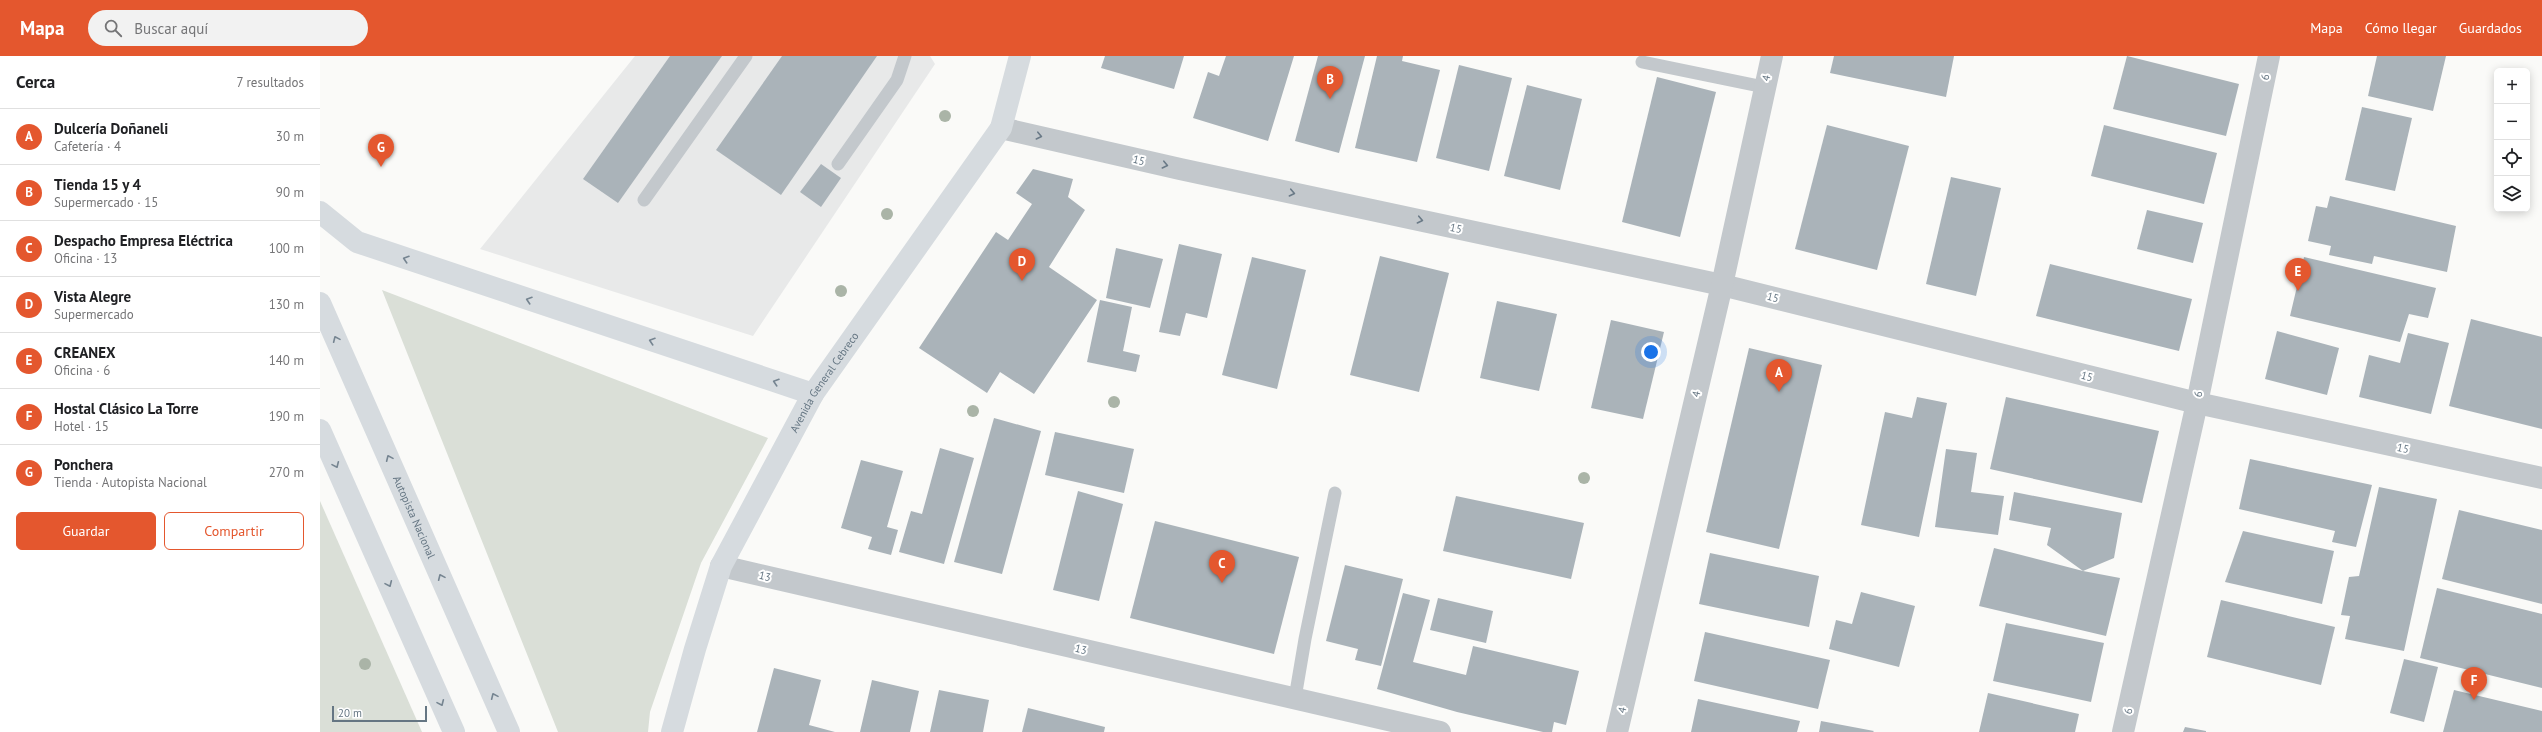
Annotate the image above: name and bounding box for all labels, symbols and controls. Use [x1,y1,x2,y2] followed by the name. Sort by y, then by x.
[88,10,368,46] search box
[20,16,64,40] text: Mapa
[102,17,124,39] icon: search
[134,19,208,38] text: Buscar aquí
[2310,19,2343,37] text: Mapa
[2365,19,2437,37] text: Cómo llegar
[2459,19,2522,37] text: Guardados
[1317,66,1343,99] pin: B
[2494,68,2530,212] map controls
[2494,68,2530,104] button: +
[16,71,55,93] text: Cerca
[2258,73,2272,81] street label: 6
[237,74,304,91] text: 7 resultados
[1759,74,1773,82] street label: 4
[2494,104,2530,140] button: −
[54,119,168,138] text: Dulcería Doñaneli
[25,128,33,145] text: A
[276,128,304,145] text: 30 m
[1035,132,1042,140] one-way arrow
[368,134,394,167] pin: G
[54,138,121,155] text: Cafetería · 4
[2494,140,2530,176] button: locate
[1132,152,1146,168] street label: 15
[1162,161,1169,169] one-way arrow
[54,175,141,194] text: Tienda 15 y 4
[2494,176,2530,212] button: layers
[25,184,33,201] text: B
[276,184,304,201] text: 90 m
[1289,188,1296,196] one-way arrow
[54,194,158,211] text: Supermercado · 15
[1416,216,1423,224] one-way arrow
[1449,220,1463,236] street label: 15
[54,231,233,250] text: Despacho Empresa Eléctrica
[25,240,33,257] text: C
[269,240,304,257] text: 100 m
[1009,248,1035,281] pin: D
[54,250,117,267] text: Oficina · 13
[402,255,409,263] one-way arrow
[2285,258,2311,291] pin: E
[54,287,131,306] text: Vista Alegre
[1765,289,1781,305] street label: 15
[25,296,33,313] text: D
[269,296,304,313] text: 130 m
[526,296,533,304] one-way arrow
[54,306,134,323] text: Supermercado
[787,329,862,435] street label: Avenida General Cebreco
[333,336,341,344] one-way arrow
[649,337,656,346] one-way arrow
[1641,342,1661,362] your location
[54,343,116,362] text: CREANEX
[26,352,32,369] text: E
[269,352,304,369] text: 140 m
[1766,359,1792,392] pin: A
[54,362,110,379] text: Oficina · 6
[2079,368,2095,384] street label: 15
[772,378,779,387] one-way arrow
[1689,390,1703,398] street label: 4
[2191,390,2205,398] street label: 6
[54,399,199,418] text: Hostal Clásico La Torre
[26,408,32,425] text: F
[269,408,304,425] text: 190 m
[54,418,109,435] text: Hotel · 15
[2396,440,2410,456] street label: 15
[54,455,113,474] text: Ponchera
[386,455,394,463] one-way arrow
[331,461,339,469] one-way arrow
[25,464,33,481] text: G
[269,464,304,481] text: 270 m
[54,474,207,491] text: Tienda · Autopista Nacional
[390,474,439,561] street label: Autopista Nacional
[16,512,156,550] button: Guardar
[164,512,304,550] button: Compartir
[1209,550,1235,583] pin: C
[758,568,772,584] street label: 13
[438,574,446,582] one-way arrow
[384,581,392,588] one-way arrow
[1074,641,1088,657] street label: 13
[2461,667,2487,700] pin: F
[490,693,498,700] one-way arrow
[436,699,444,706] one-way arrow
[332,704,427,723] scale bar
[338,706,362,720] text: 20 m
[1615,706,1629,714] street label: 4
[2121,707,2135,715] street label: 6

